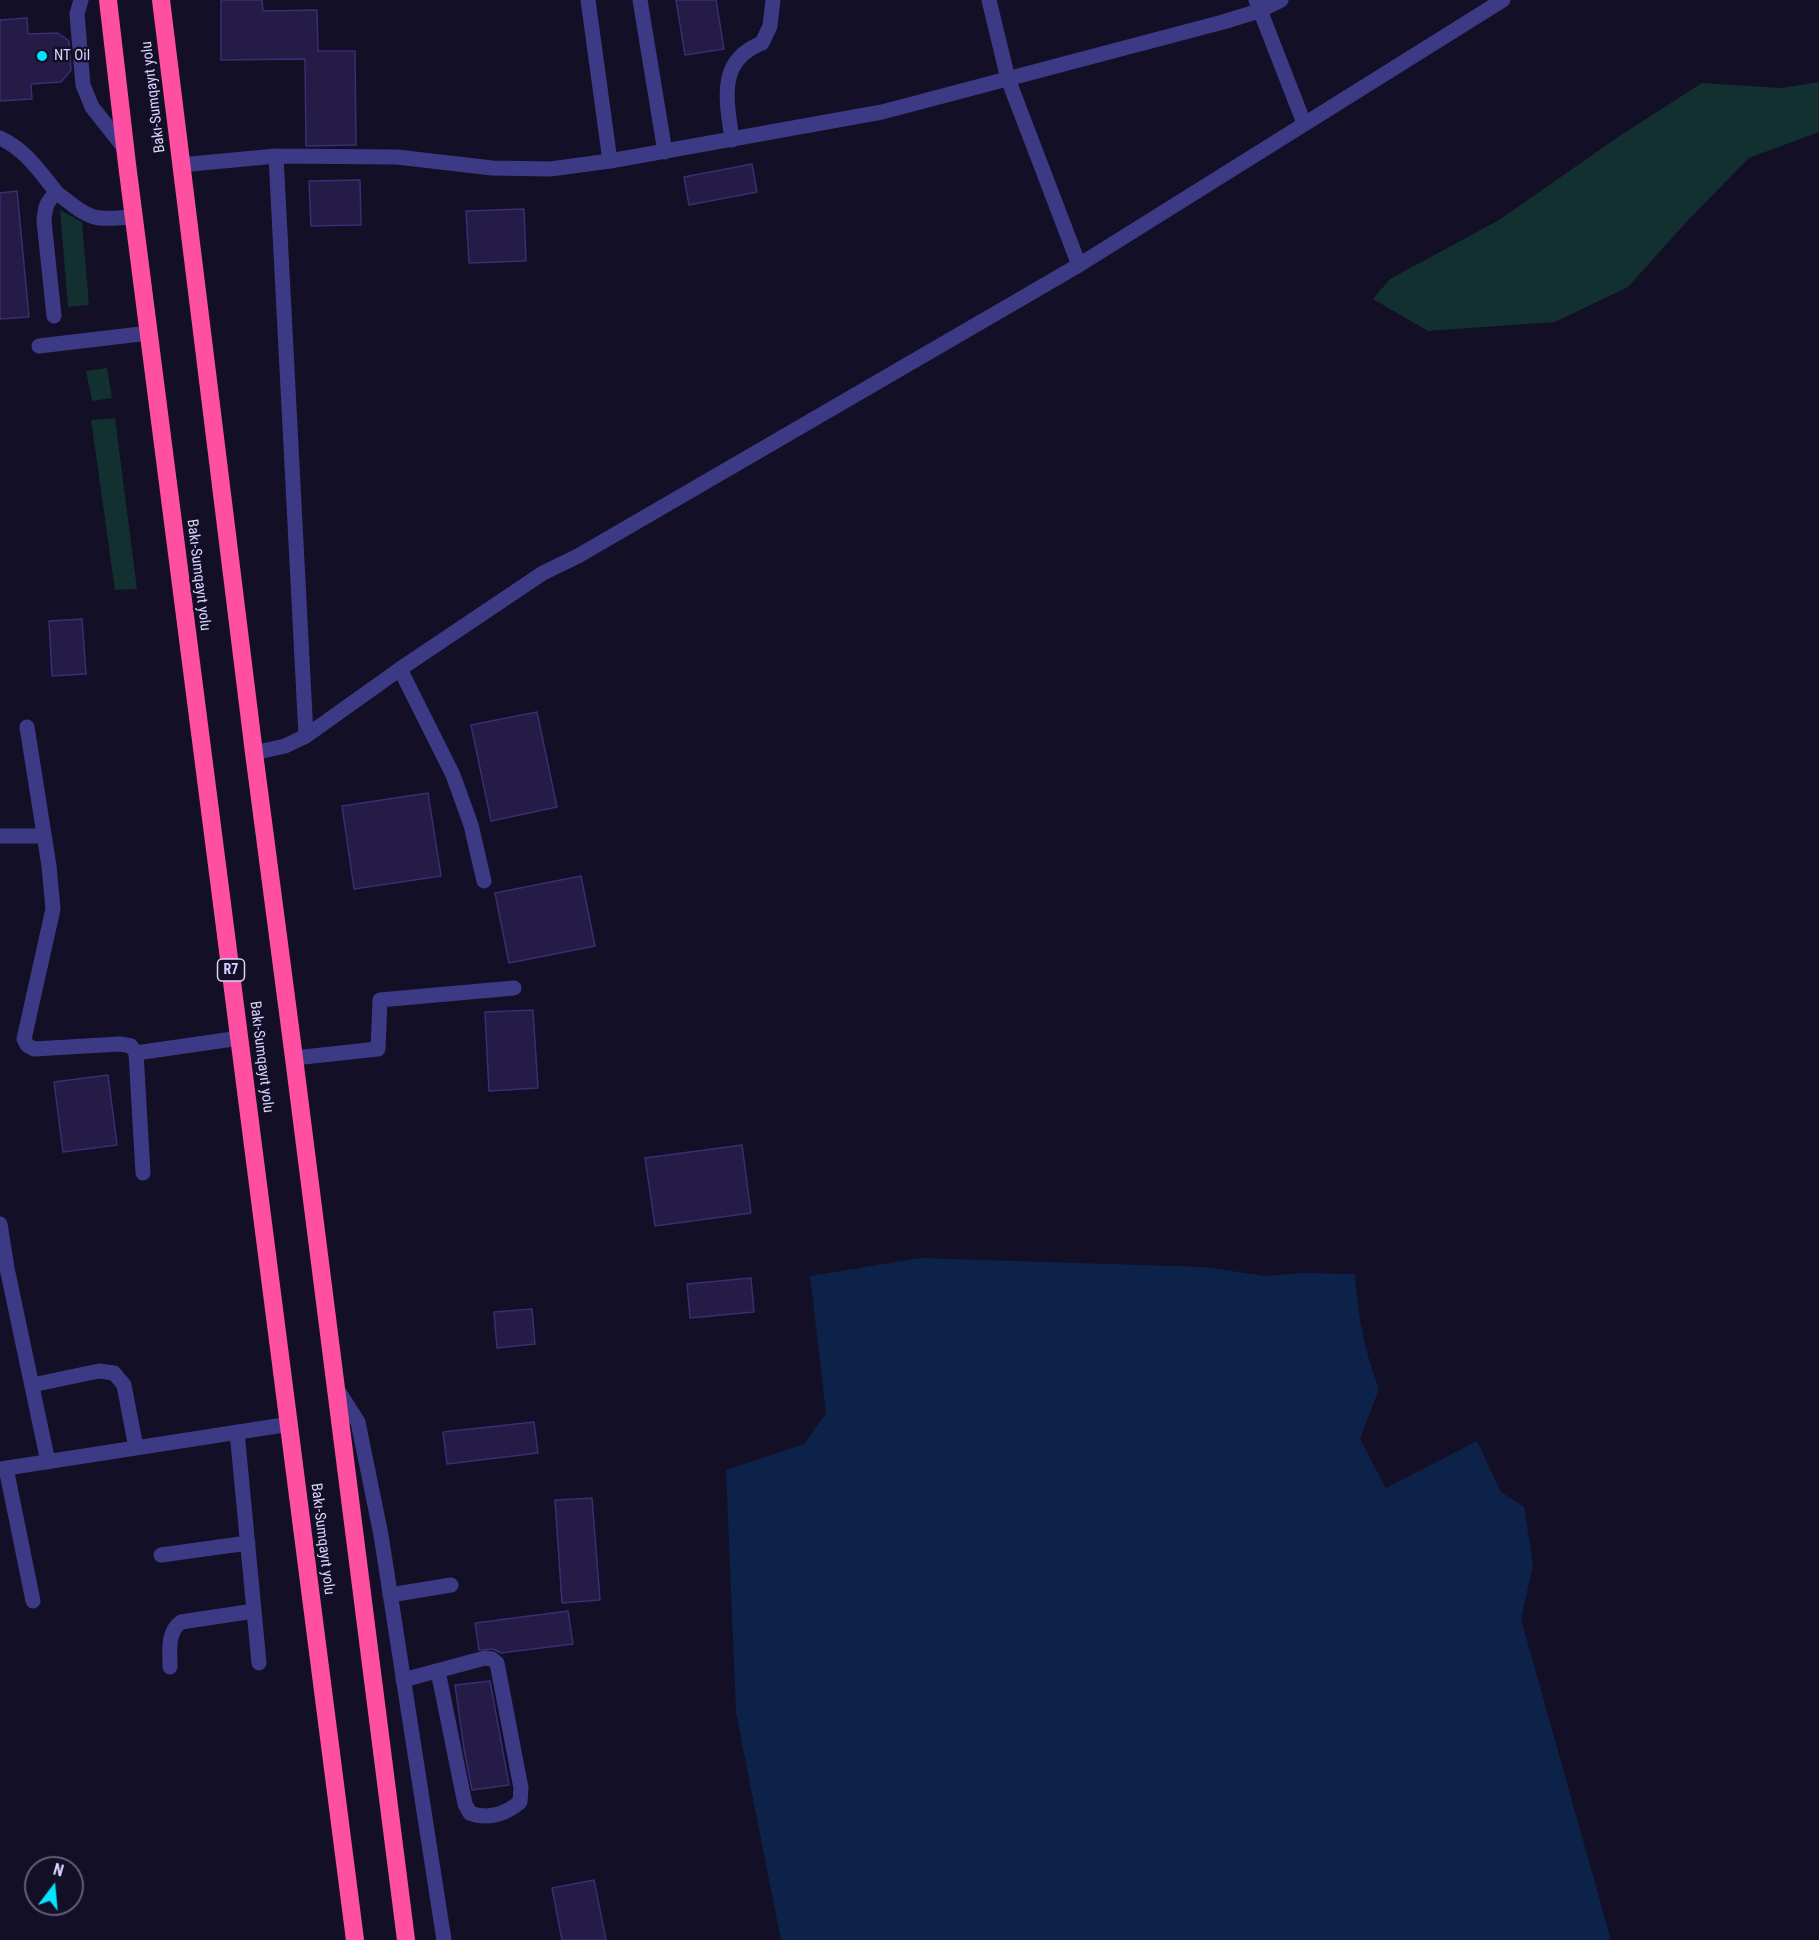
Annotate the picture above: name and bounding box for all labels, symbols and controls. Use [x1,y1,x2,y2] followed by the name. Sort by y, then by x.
[138,40,170,154] street label: Bakı-Sumqayıt yolu
[54,47,90,65] place label: NT Oil
[35,49,49,63] marker: NT Oil
[182,518,214,632] street label: Bakı-Sumqayıt yolu
[218,959,244,981] road number: R7
[245,1000,277,1114] street label: Bakı-Sumqayıt yolu
[306,1482,338,1596] street label: Bakı-Sumqayıt yolu
[24,1856,84,1916] north arrow
[51,1860,66,1881] text: N

